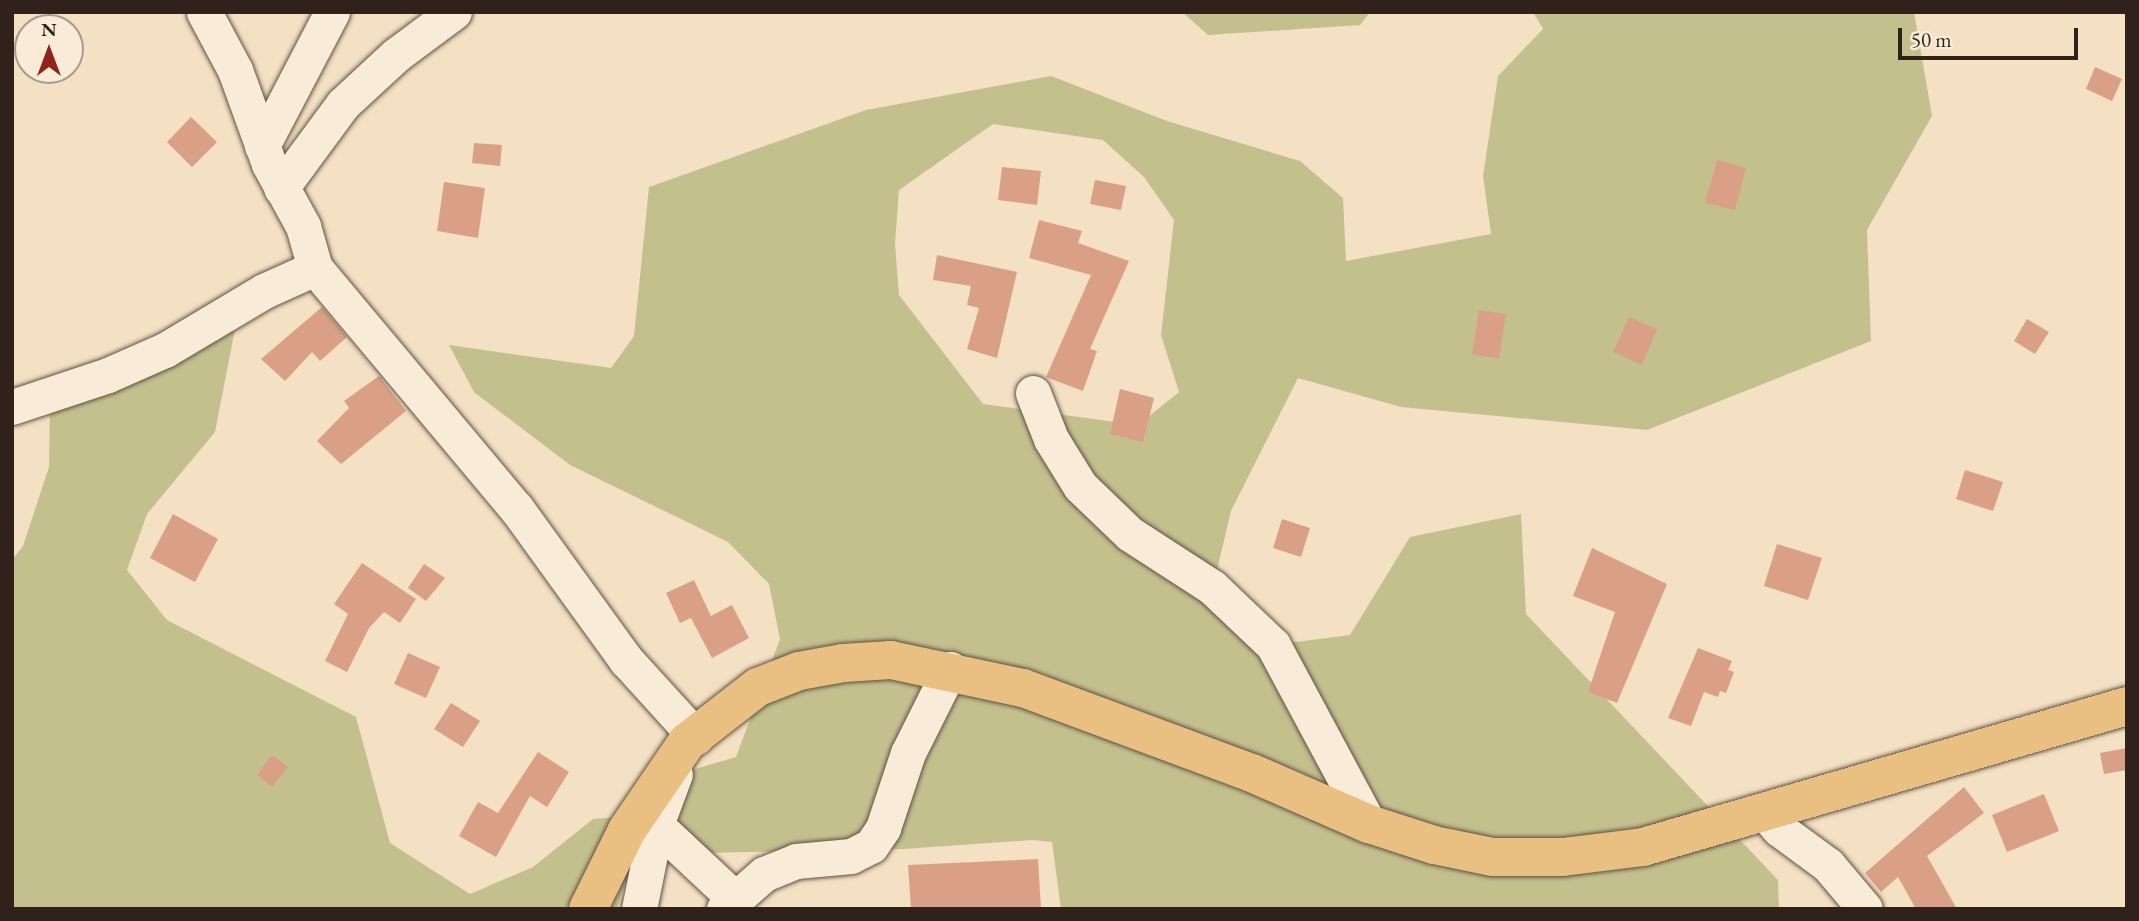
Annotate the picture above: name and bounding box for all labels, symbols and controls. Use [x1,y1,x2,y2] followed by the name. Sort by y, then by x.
[14,14,84,84] north arrow
[1901,14,2081,58] scale bar
[41,17,57,42] text: N
[1911,26,1952,53] text: 50 m

